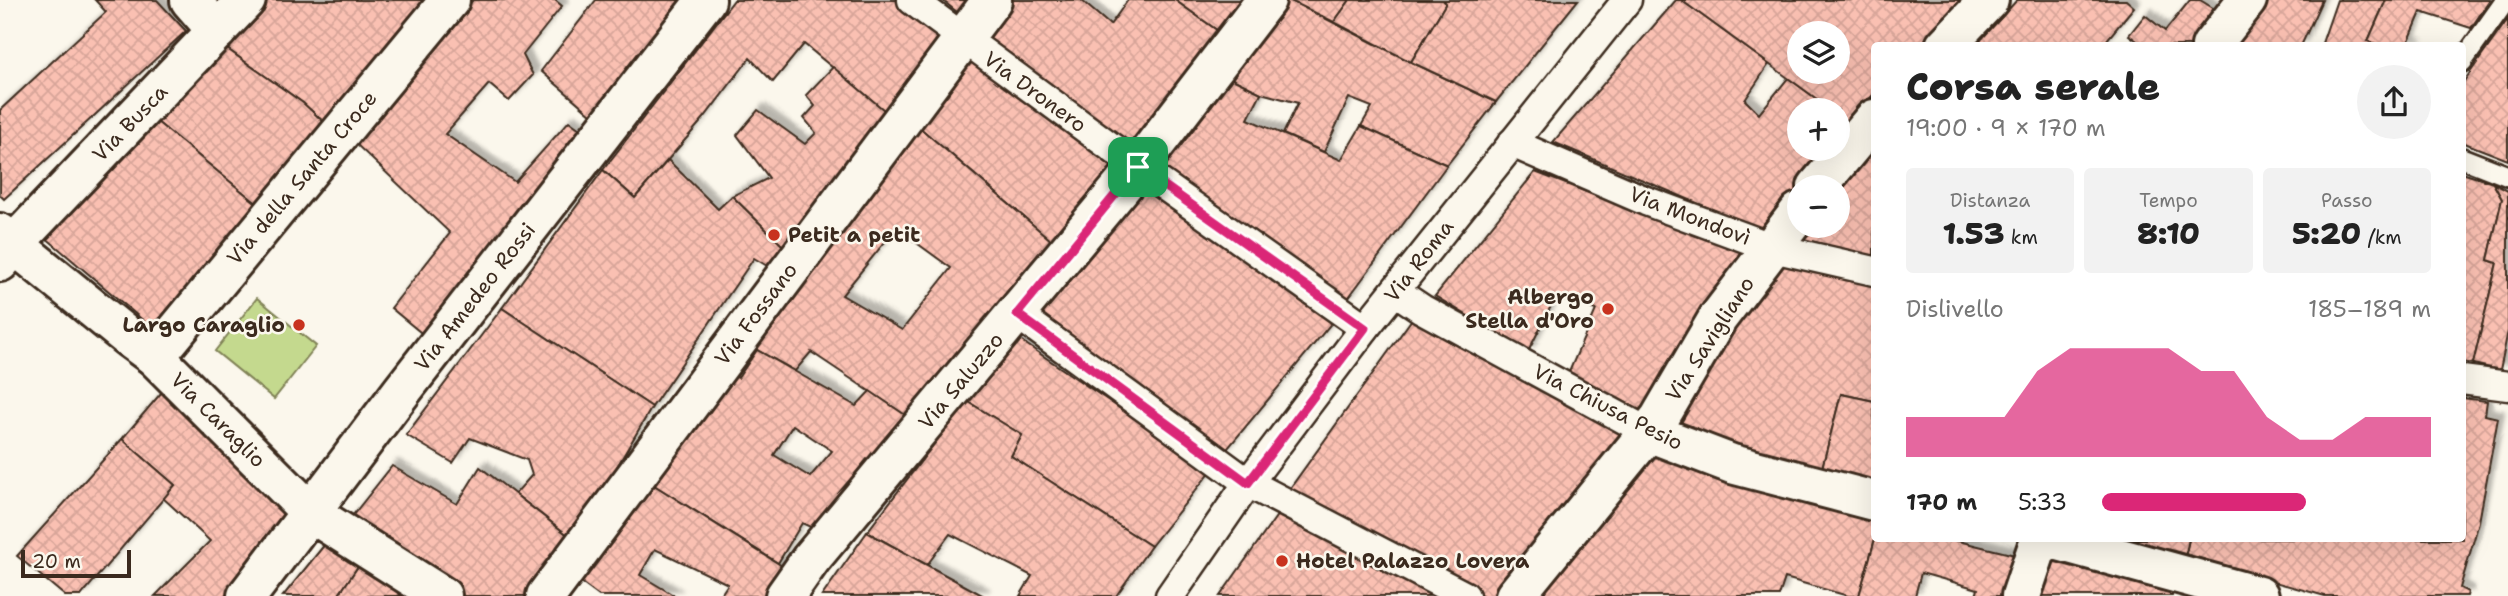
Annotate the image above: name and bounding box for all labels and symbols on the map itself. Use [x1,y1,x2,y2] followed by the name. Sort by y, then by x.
[978,45,1092,139] street label: Via Dronero
[86,78,174,168] street label: Via Busca
[221,85,383,271] street label: Via della Santa Croce
[1108,137,1168,197] pin
[1625,180,1755,252] street label: Via Mondovì
[1378,214,1460,308] street label: Via Roma
[408,217,542,377] street label: Via Amedeo Rossi
[788,221,920,249] place label: Petit a petit
[766,227,782,243] marker: Petit a petit
[708,257,804,371] street label: Via Fossano
[1659,271,1761,407] street label: Via Savigliano
[1465,283,1594,335] place label: Albergo Stella d'Oro
[1600,301,1616,317] marker: Albergo Stella d'Oro
[122,311,285,339] place label: Largo Caraglio
[291,317,307,333] marker: Largo Caraglio
[912,327,1010,435] street label: Via Saluzzo
[1528,357,1688,457] street label: Via Chiusa Pesio
[164,366,272,474] street label: Via Caraglio
[21,547,131,579] scale bar
[1296,547,1530,575] place label: Hotel Palazzo Lovera
[1274,553,1290,569] marker: Hotel Palazzo Lovera

